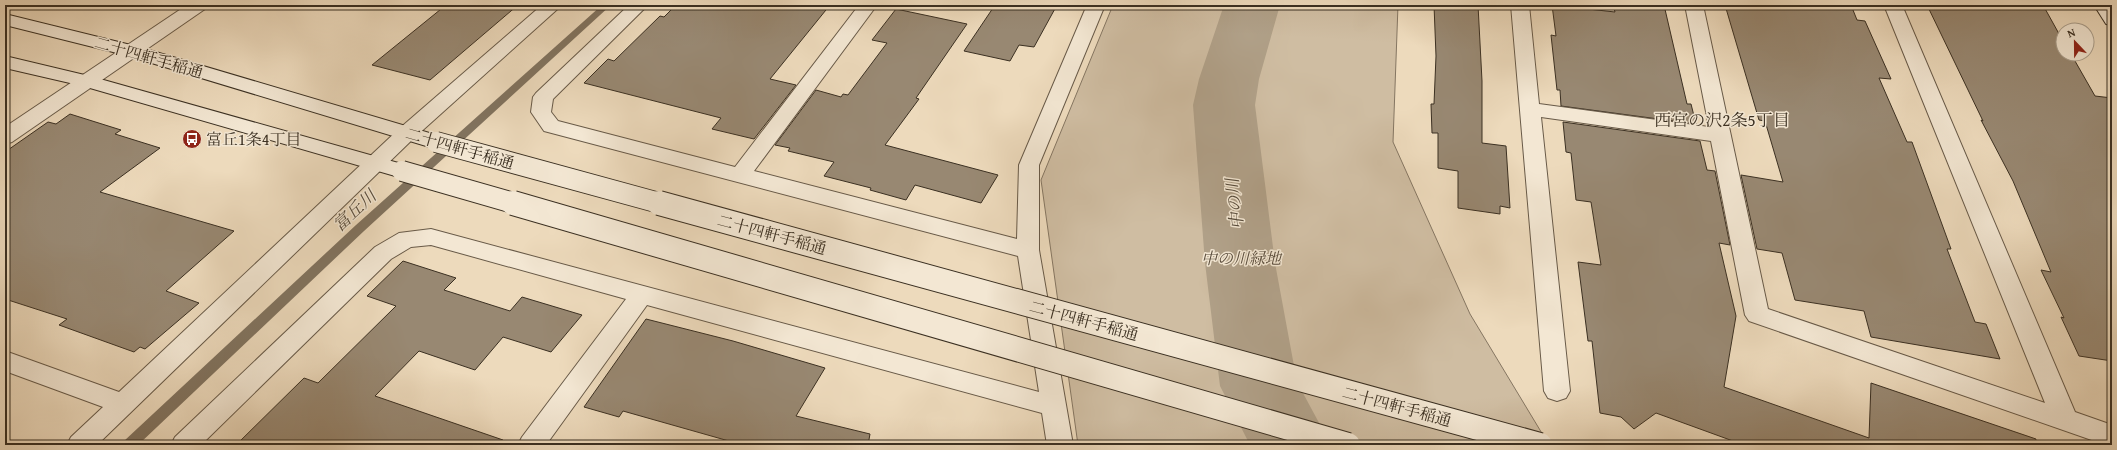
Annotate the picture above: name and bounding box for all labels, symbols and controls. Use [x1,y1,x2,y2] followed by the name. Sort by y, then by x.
[2055,22,2095,62] north arrow
[2065,24,2078,42] text: N
[92,30,206,84] street label: 二十四軒手稲通
[1654,107,1790,132] district label: 西宮の沢2条5丁目
[403,121,517,175] street label: 二十四軒手稲通
[206,127,301,151] place label: 富丘1条4丁目
[181,128,203,150] bus stop icon: 富丘1条4丁目
[1219,175,1249,231] water label: 中の川
[327,182,383,237] water label: 富丘川
[715,208,829,260] street label: 二十四軒手稲通
[1201,246,1283,270] park label: 中の川緑地
[1027,294,1141,346] street label: 二十四軒手稲通
[1340,380,1454,432] street label: 二十四軒手稲通

